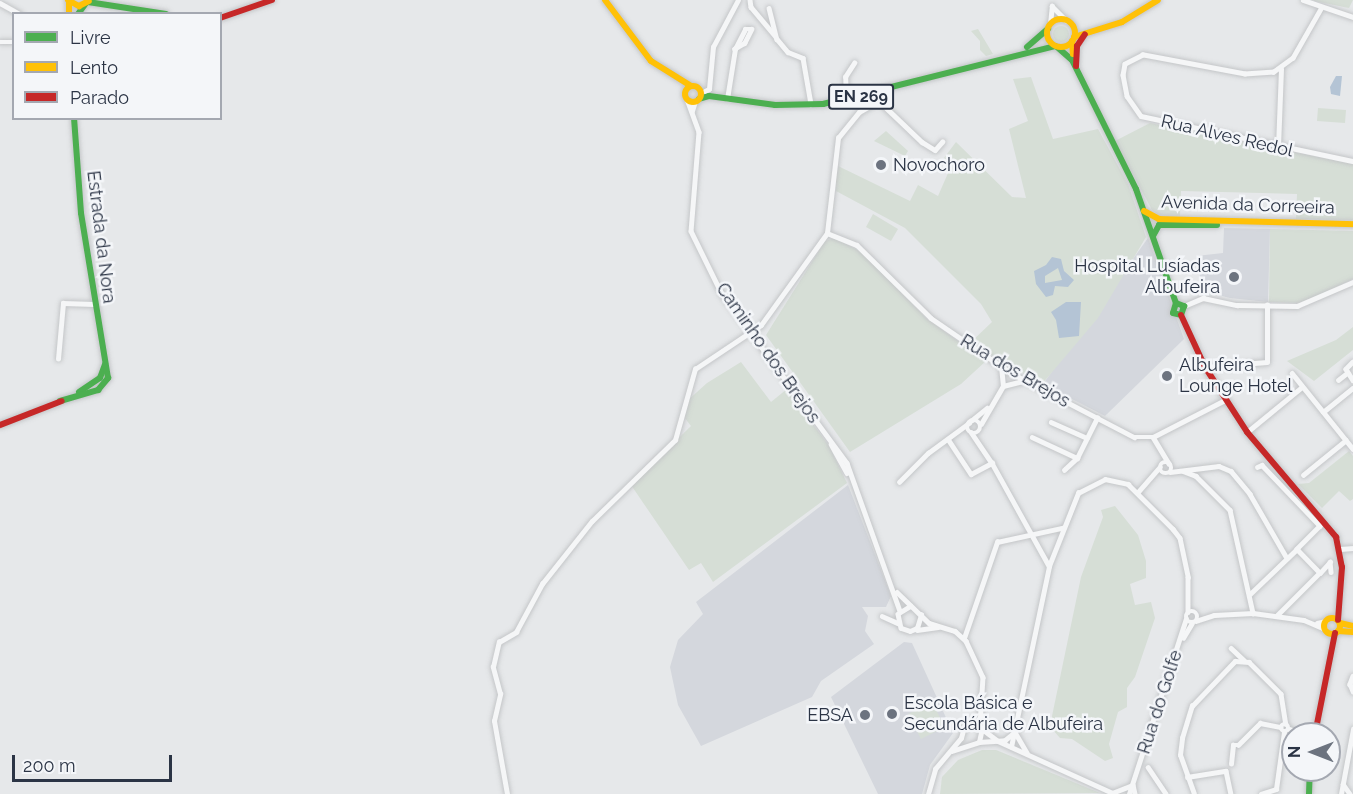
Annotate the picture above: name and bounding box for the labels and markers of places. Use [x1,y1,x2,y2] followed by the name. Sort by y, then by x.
[893,154,985,176] place label: Novochoro
[874,158,888,172] marker: Novochoro
[1074,256,1220,298] place label: Hospital Lusíadas Albufeira
[1225,268,1243,286] marker: Hospital Lusíadas Albufeira
[1179,355,1293,398] place label: Albufeira Lounge Hotel
[1160,369,1174,383] marker: Albufeira Lounge Hotel
[904,693,1104,736] place label: Escola Básica e Secundária de Albufeira
[807,704,853,726] place label: EBSA
[885,707,899,721] marker: Escola Básica e Secundária de Albufeira
[858,708,872,722] marker: EBSA

